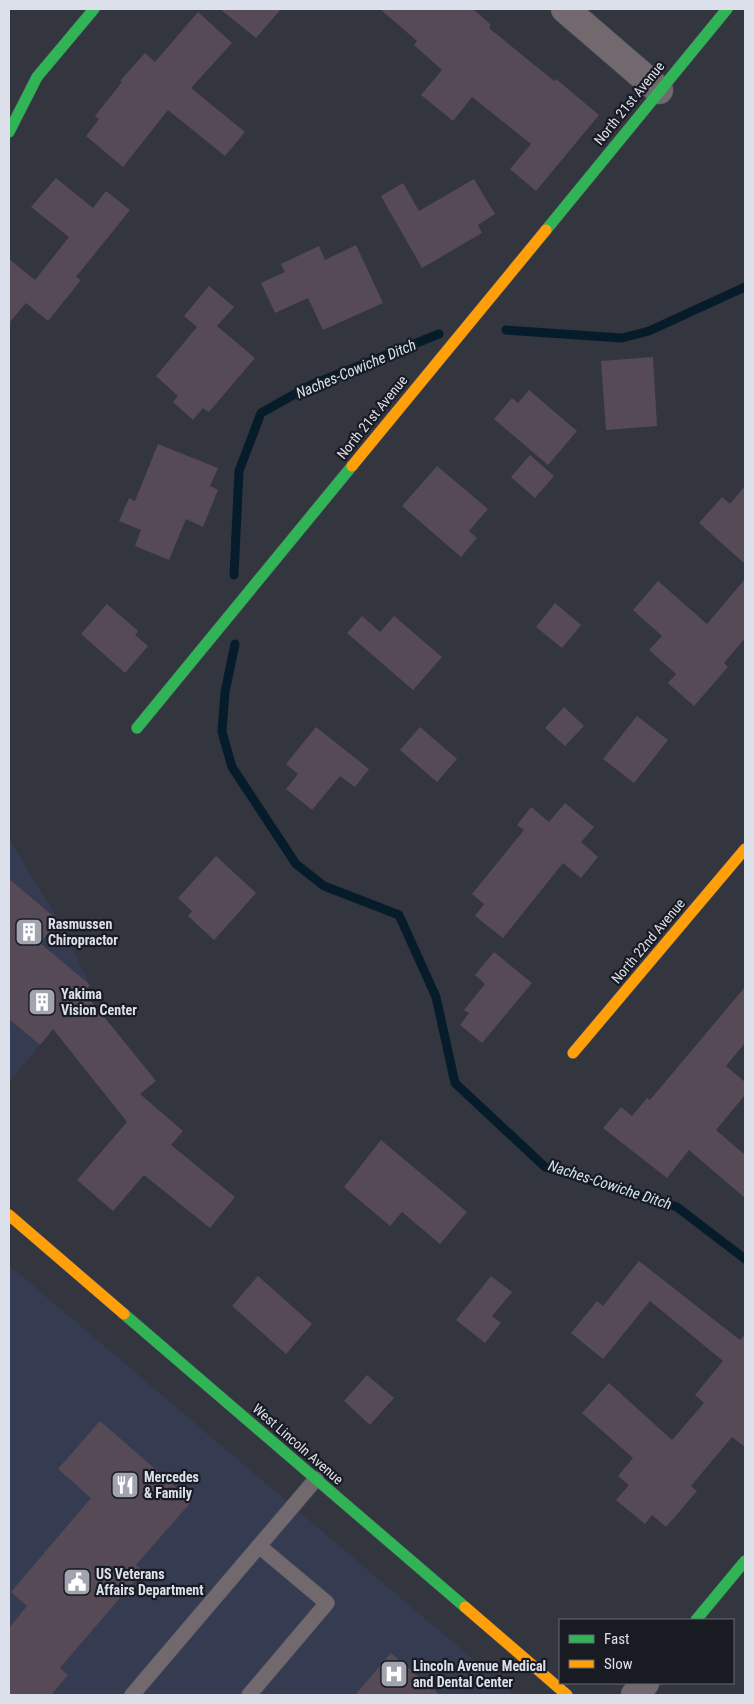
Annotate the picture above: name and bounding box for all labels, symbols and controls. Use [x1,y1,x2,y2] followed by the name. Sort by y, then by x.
[591,58,668,148] street label: North 21st Avenue
[293,336,419,402] water label: Naches-Cowiche Ditch
[334,372,411,462] street label: North 21st Avenue
[608,895,688,987] street label: North 22nd Avenue
[48,916,118,948] place label: Rasmussen Chiropractor
[14,917,44,947] building icon: Rasmussen Chiropractor
[61,986,137,1018] place label: Yakima Vision Center
[27,987,57,1017] building icon: Yakima Vision Center
[546,1157,674,1213] water label: Naches-Cowiche Ditch
[250,1400,347,1488] street label: West Lincoln Avenue
[144,1469,199,1501] place label: Mercedes & Family
[110,1470,140,1500] restaurant icon: Mercedes & Family
[96,1566,204,1598] place label: US Veterans Affairs Department
[62,1567,92,1597] public building icon: US Veterans Affairs Department
[559,1619,734,1684] legend
[604,1630,629,1648] text: Fast
[604,1655,633,1673] text: Slow
[413,1658,546,1690] place label: Lincoln Avenue Medical and Dental Center
[379,1659,409,1689] hospital icon: Lincoln Avenue Medical and Dental Center

